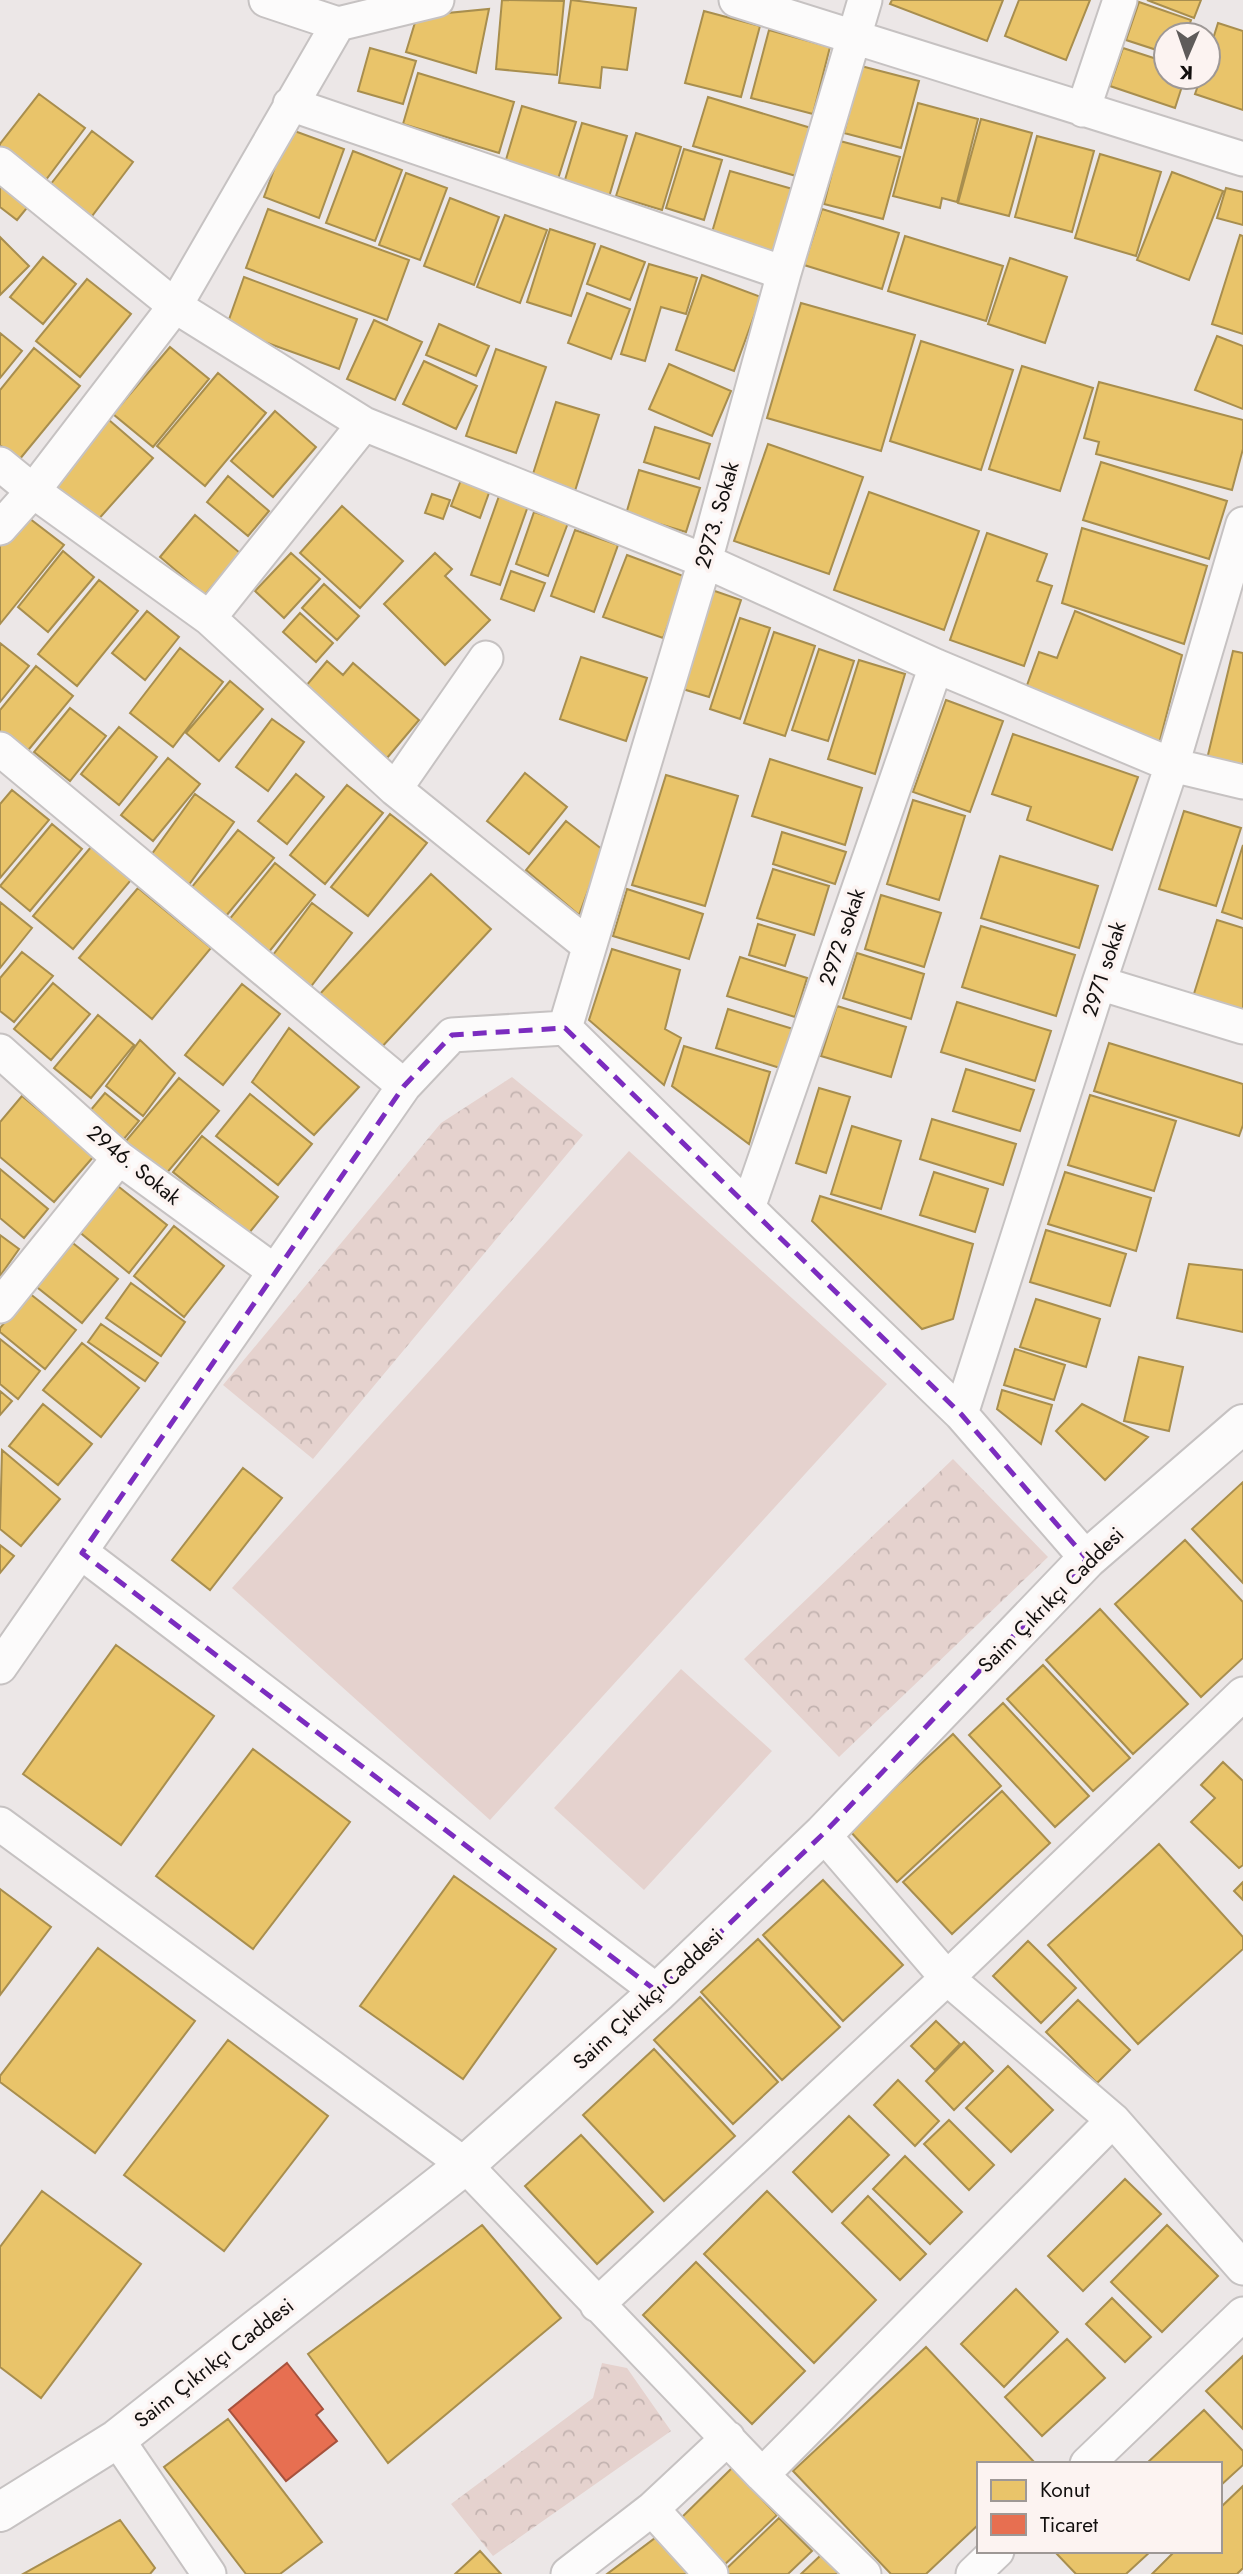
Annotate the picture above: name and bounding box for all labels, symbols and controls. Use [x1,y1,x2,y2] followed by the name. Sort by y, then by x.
[1152,21,1222,91] north arrow
[1179,59,1194,86] text: K
[687,457,747,572] street label: 2973. Sokak
[811,884,873,990] street label: 2972 sokak
[1074,917,1134,1021] street label: 2971 sokak
[81,1118,188,1213] street label: 2946. Sokak
[971,1520,1131,1680] street label: Saim Çıkrıkçı Caddesi
[566,1921,730,2077] street label: Saim Çıkrıkçı Caddesi
[128,2291,300,2435] street label: Saim Çıkrıkçı Caddesi
[977,2462,1222,2553] legend
[1040,2475,1090,2505] text: Konut
[1040,2510,1098,2540] text: Ticaret

